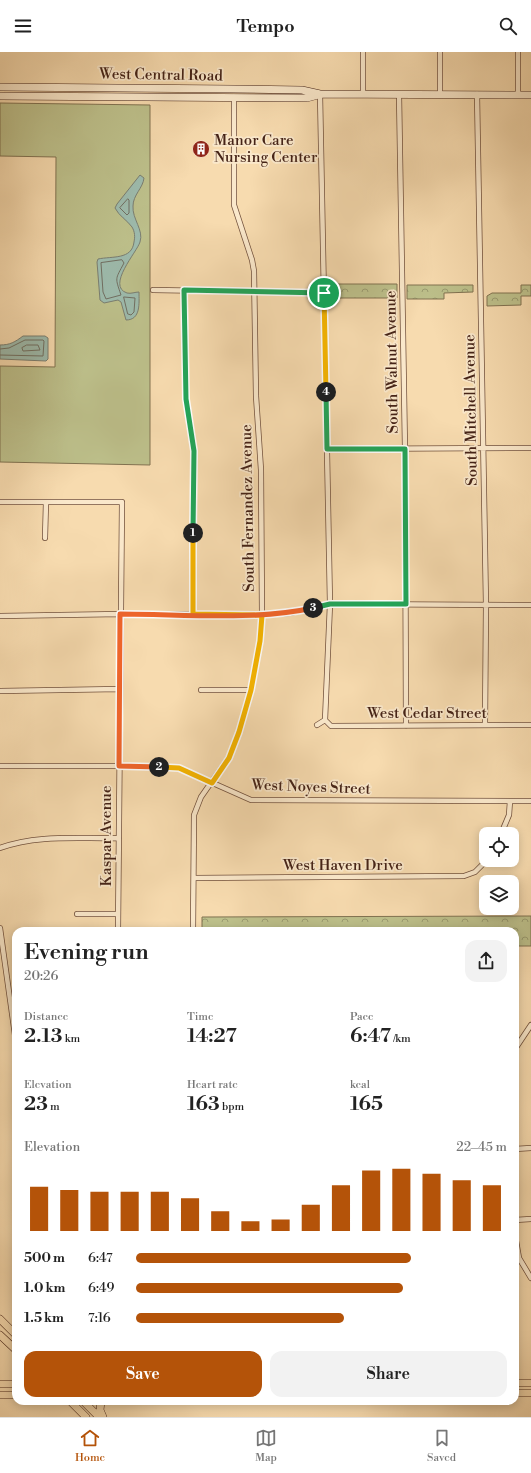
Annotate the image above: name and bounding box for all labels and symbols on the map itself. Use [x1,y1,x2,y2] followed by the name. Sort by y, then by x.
[98,64,224,86] street label: West Central Road
[214,131,318,167] place label: Manor Care Nursing Center
[191,139,211,159] building icon: Manor Care Nursing Center
[307,276,341,310] pin
[381,290,403,434] street label: South Walnut Avenue
[460,334,482,486] street label: South Mitchell Avenue
[316,382,336,402] pin: 4
[237,424,259,592] street label: South Fernandez Avenue
[183,523,203,543] pin: 1
[303,598,323,618] pin: 3
[366,704,487,723] street label: West Cedar Street
[149,757,169,777] pin: 2
[250,775,372,799] street label: West Noyes Street
[97,786,116,886] street label: Kaspar Avenue
[282,856,403,875] street label: West Haven Drive

